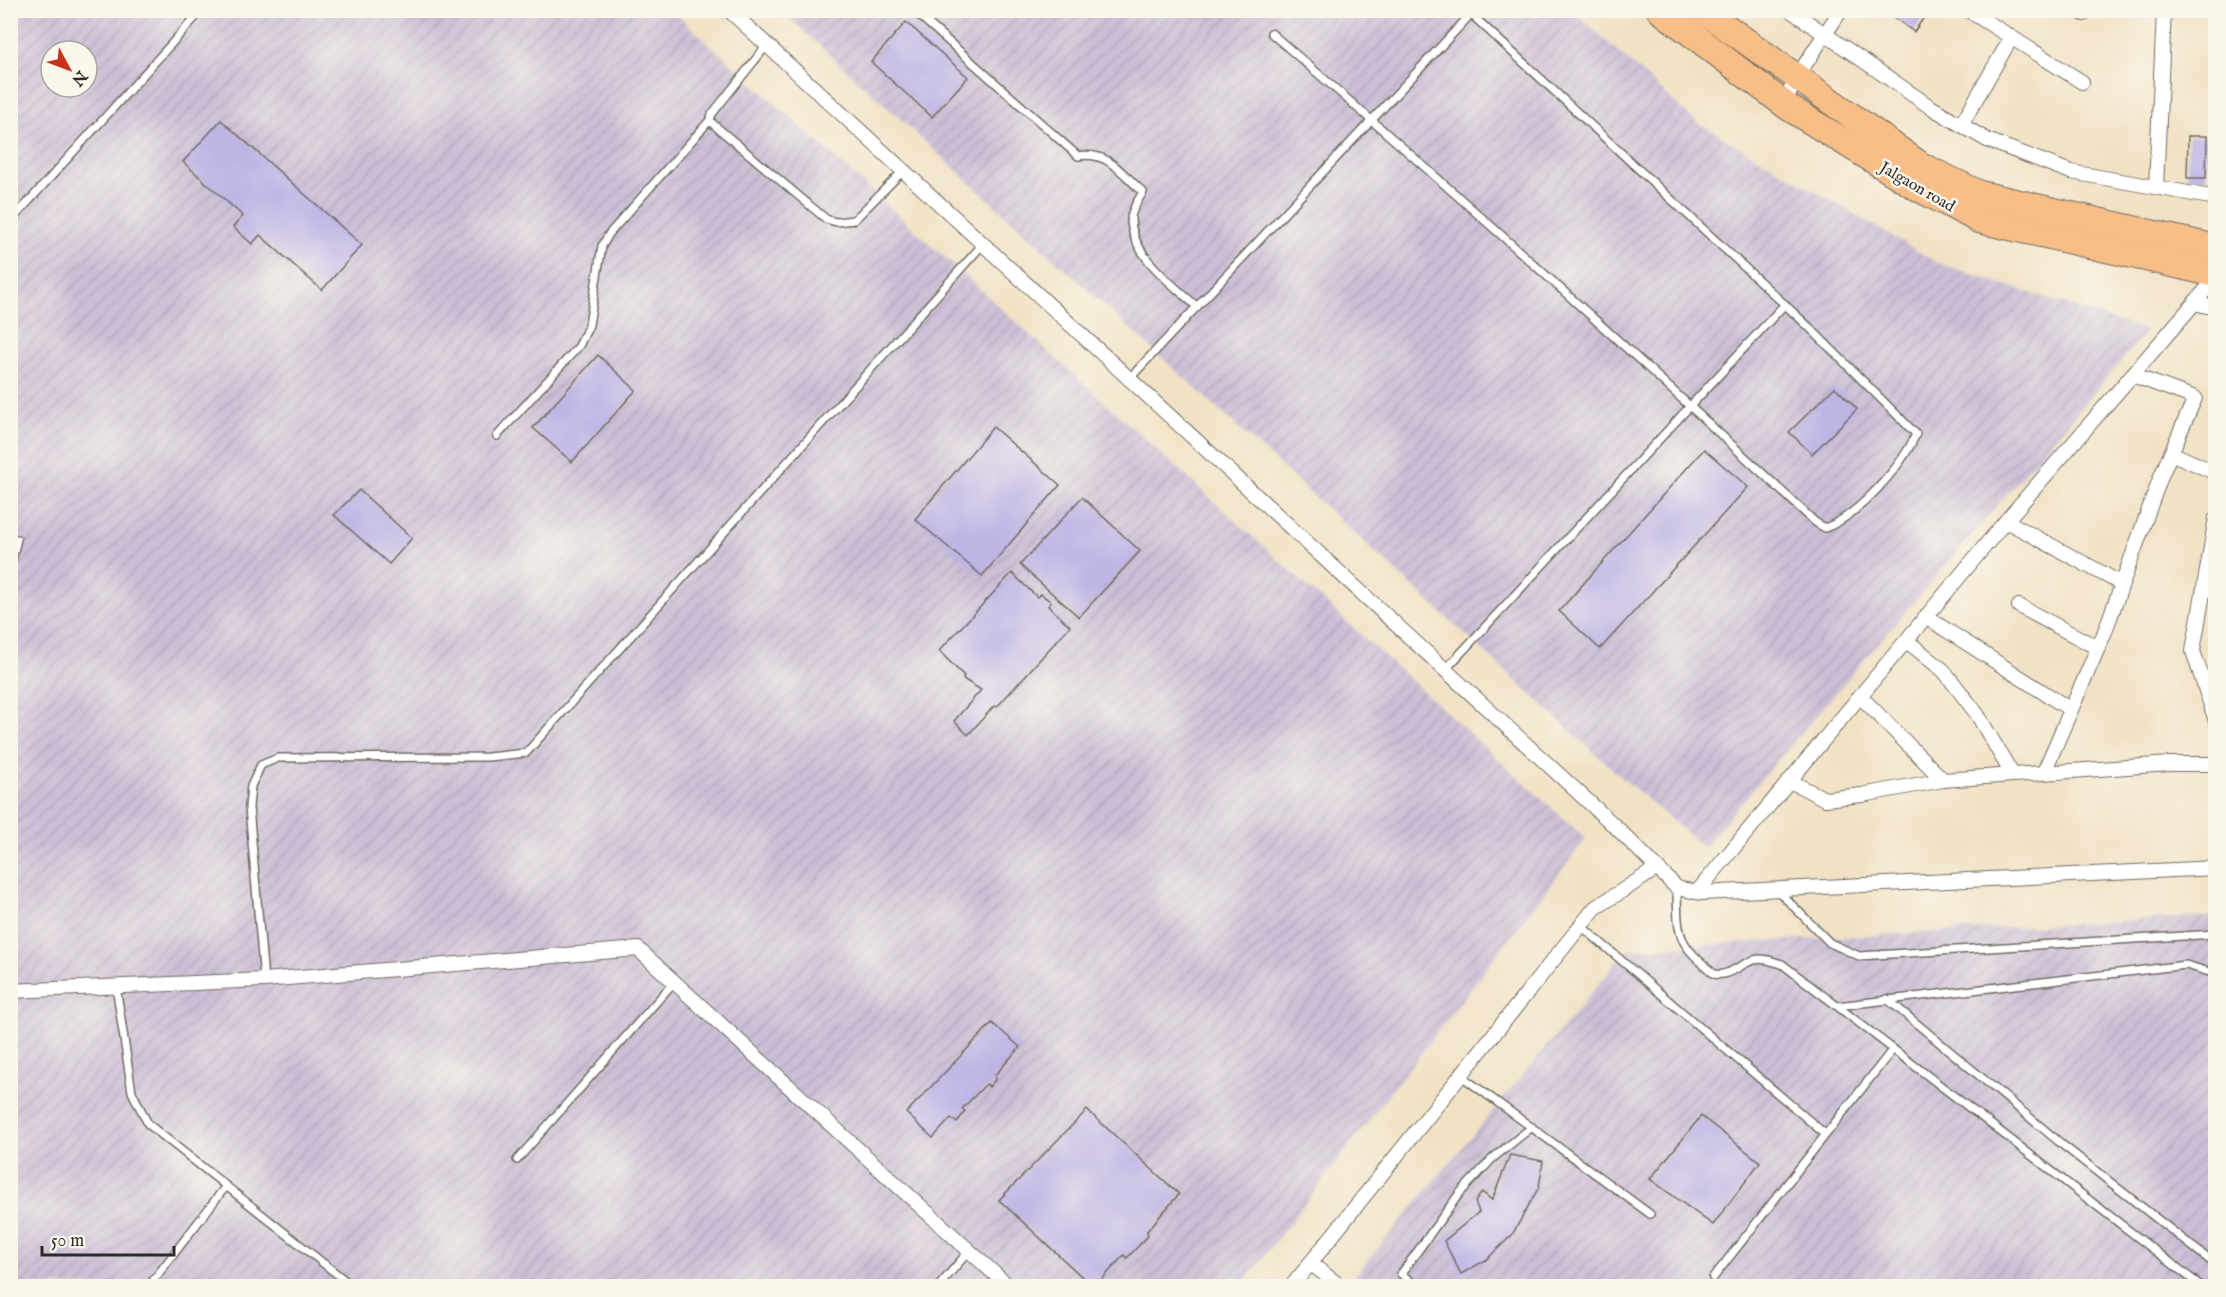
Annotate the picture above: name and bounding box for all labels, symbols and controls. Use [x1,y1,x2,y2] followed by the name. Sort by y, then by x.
[39,39,99,99] north arrow
[67,65,92,89] text: N
[1874,157,1959,218] street label: Jalgaon road
[42,1219,174,1257] scale bar
[51,1230,84,1253] text: 50 m

